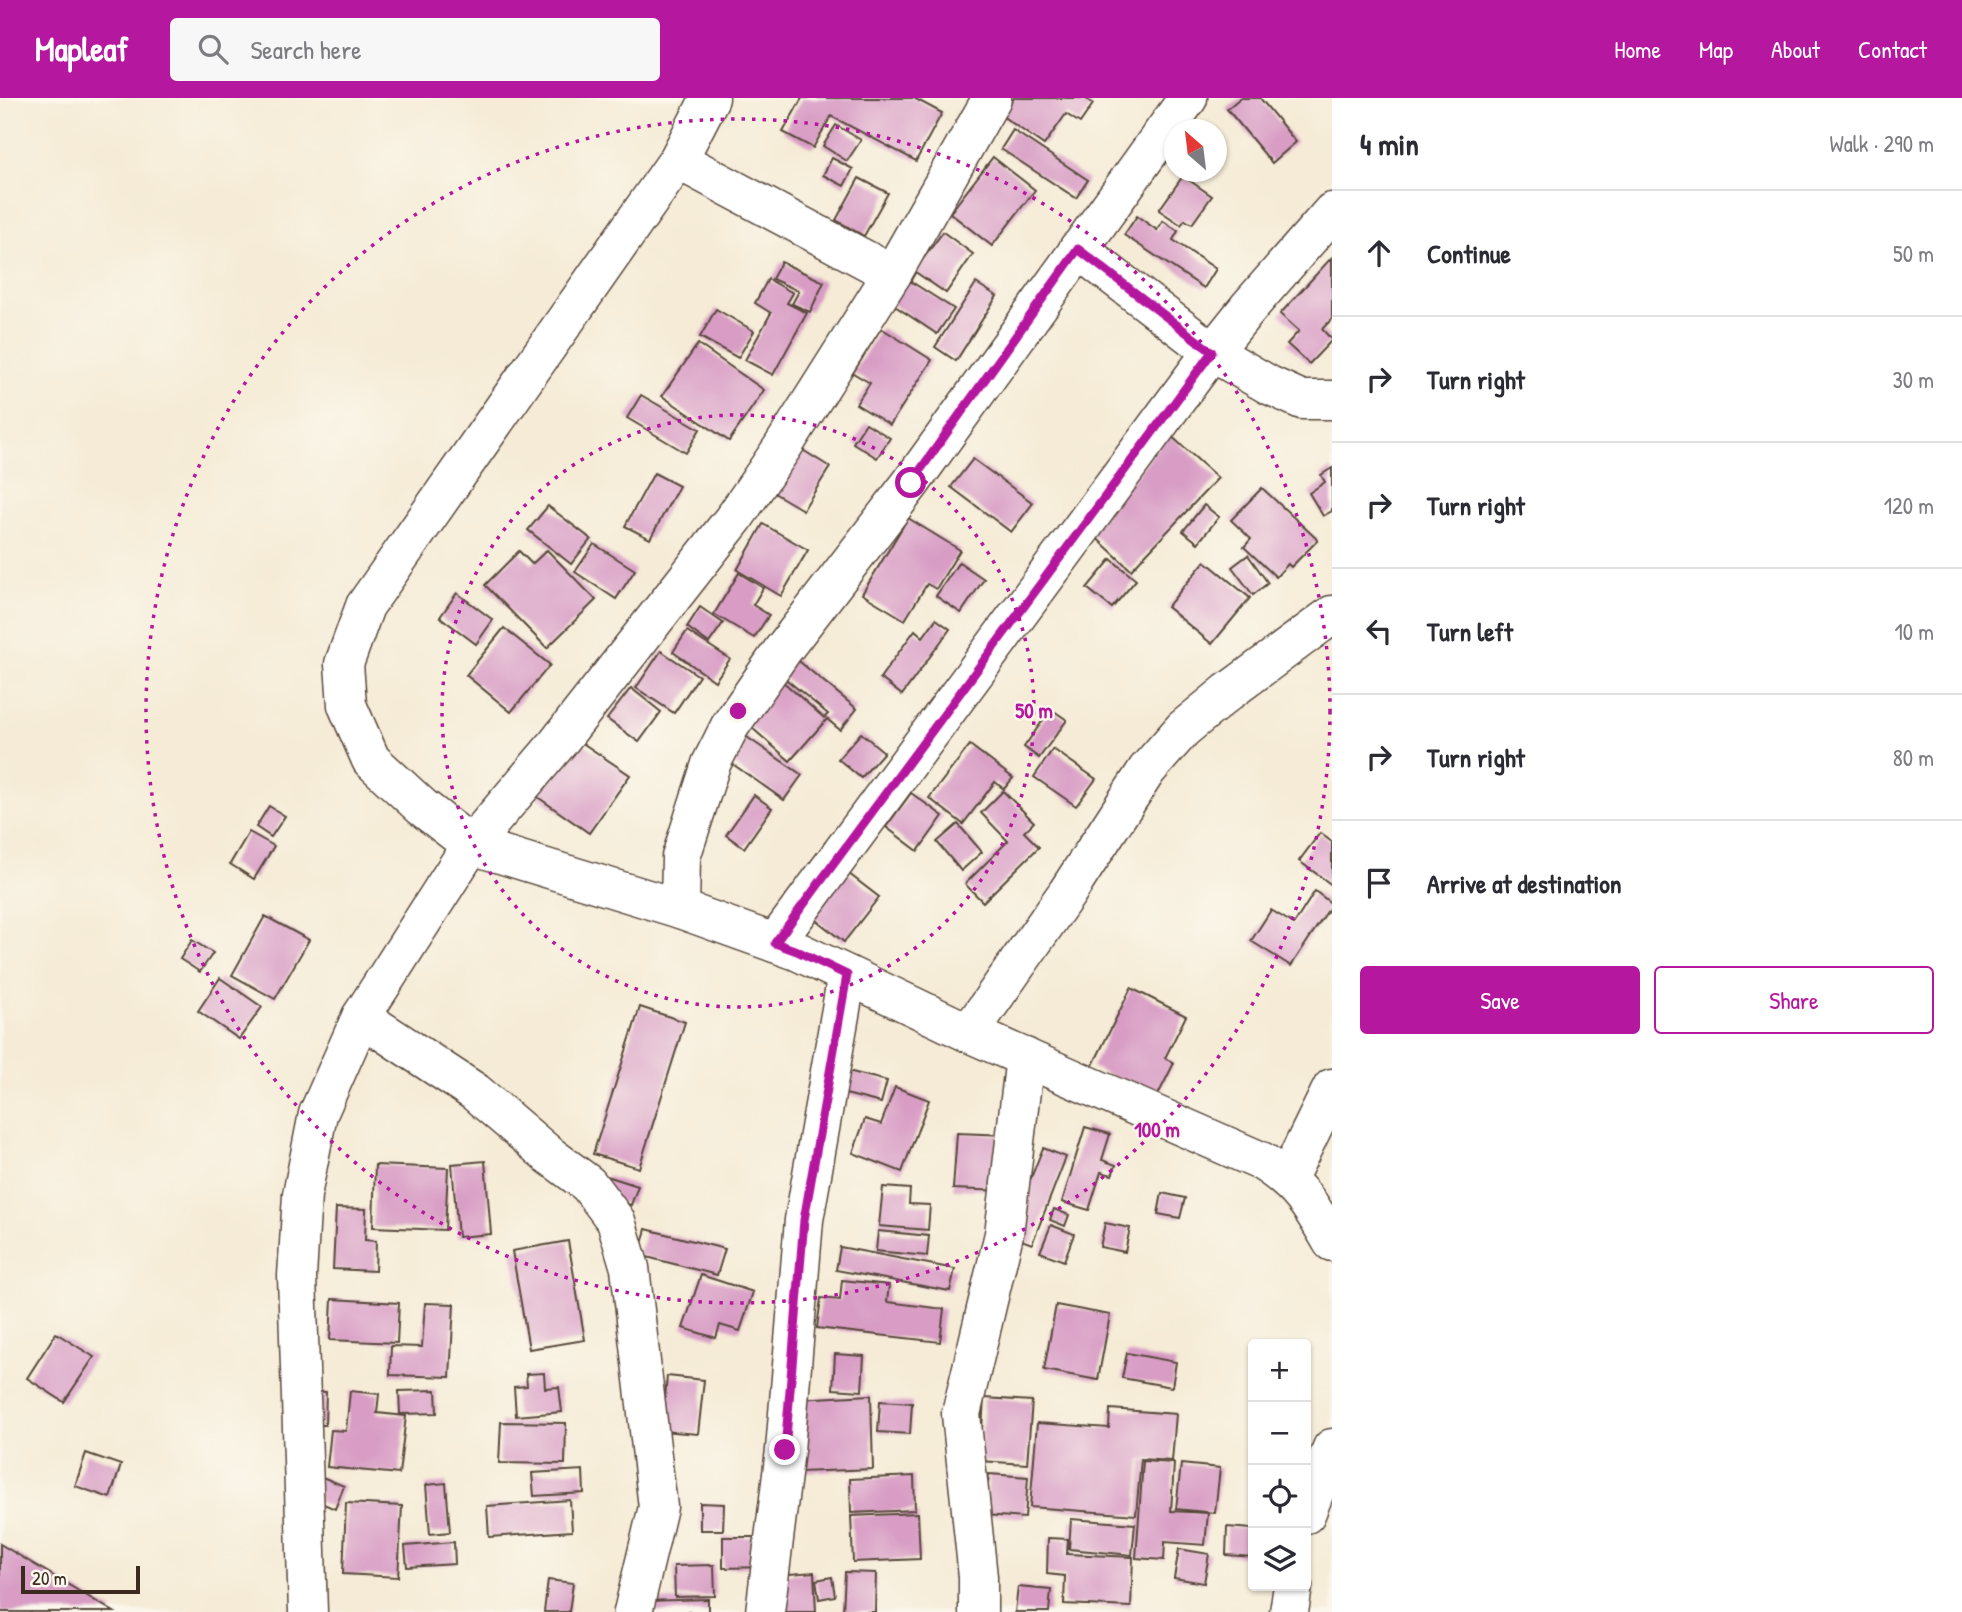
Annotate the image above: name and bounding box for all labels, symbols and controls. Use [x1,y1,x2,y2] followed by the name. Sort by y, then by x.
[170,18,660,81] search box
[35,27,128,71] text: Mapleaf
[194,30,232,68] icon: search
[250,32,362,67] text: Search here
[1614,33,1661,65] text: Home
[1699,33,1733,65] text: Map
[1771,33,1820,65] text: About
[1858,33,1927,65] text: Contact
[1164,119,1227,182] north arrow
[1360,124,1419,164] text: 4 min
[1830,128,1934,159] text: Walk · 290 m
[1360,234,1398,272] icon: ahead
[1427,236,1511,271] text: Continue
[1893,238,1934,269] text: 50 m
[1360,360,1398,398] icon: right
[1427,362,1525,397] text: Turn right
[1892,364,1934,395] text: 30 m
[895,467,926,498] route start
[1360,486,1398,524] icon: right
[1427,488,1525,523] text: Turn right
[1884,490,1934,521] text: 120 m
[1360,612,1398,650] icon: left
[1427,614,1513,649] text: Turn left
[1894,616,1934,647] text: 10 m
[1015,696,1053,725] text: 50 m
[726,699,750,723] centre of rings
[1360,738,1398,776] icon: right
[1427,740,1525,775] text: Turn right
[1893,742,1934,773] text: 80 m
[1360,864,1398,902] icon: arrive
[1427,866,1622,901] text: Arrive at destination
[1360,966,1640,1034] button: Save
[1654,966,1934,1034] button: Share
[1134,1115,1180,1144] text: 100 m
[1248,1339,1311,1591] map controls
[1248,1339,1311,1402] button: +
[1248,1402,1311,1465] button: −
[769,1434,800,1465] route end
[1248,1465,1311,1528] button: locate
[1248,1528,1311,1591] button: layers
[21,1563,140,1595] scale bar
[32,1565,67,1591] text: 20 m

